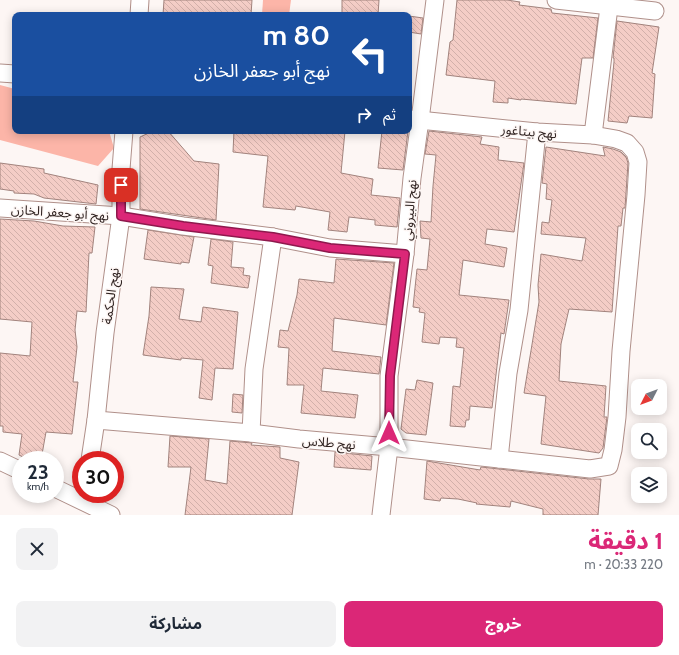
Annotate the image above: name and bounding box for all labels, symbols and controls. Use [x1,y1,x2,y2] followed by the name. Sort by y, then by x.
[263,18,330,52] text: 80 m
[344,28,396,80] icon: left
[194,60,330,82] text: نهج أبو جعفر الخازن
[353,104,375,126] icon: right
[383,106,396,124] text: ثم
[499,121,558,144] street label: نهج بيتاغور
[104,168,138,202] pin
[110,174,132,196] icon: arrive
[398,179,423,241] street label: نهج البيروني
[10,201,110,226] street label: نهج أبو جعفر الخازن
[98,267,125,326] street label: نهج الحكمة
[631,379,667,415] north arrow
[631,379,667,503] map controls
[368,412,410,454] position arrow
[631,423,667,459] button: search
[301,432,356,455] street label: نهج طلاس
[72,451,124,503] speed limit sign: 30
[27,460,49,484] text: 23
[631,467,667,503] button: layers
[27,480,49,493] text: km/h
[588,526,663,555] text: 1 دقيقة
[16,528,58,570] button: close
[584,556,663,572] text: 220 m · 20:33
[16,601,336,647] button: مشاركة
[344,601,663,647] button: خروج

